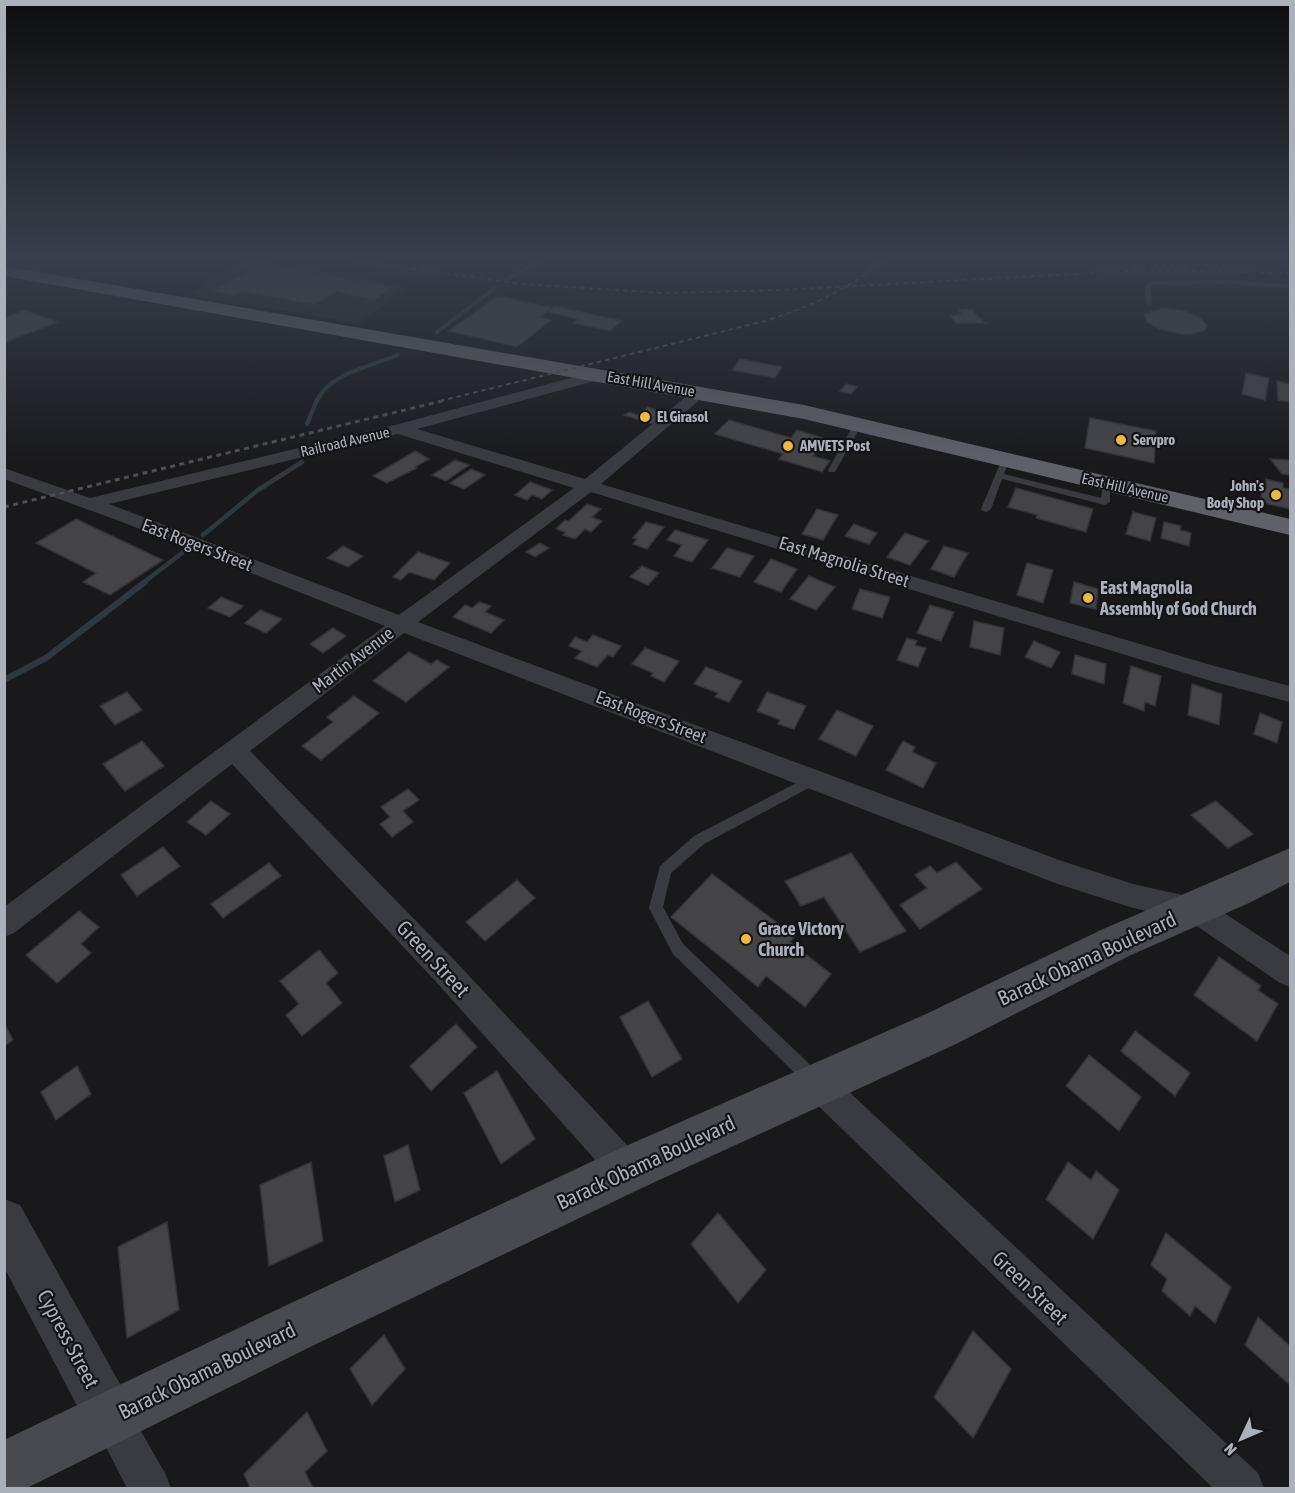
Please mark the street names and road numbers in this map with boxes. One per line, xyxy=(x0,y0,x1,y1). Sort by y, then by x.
street label: East Hill Avenue xyxy=(606,367,696,400)
street label: Railroad Avenue xyxy=(299,423,391,460)
street label: East Hill Avenue xyxy=(1080,469,1170,506)
street label: East Rogers Street xyxy=(139,514,255,575)
street label: East Magnolia Street xyxy=(777,532,912,591)
street label: Martin Avenue xyxy=(308,622,397,697)
street label: East Rogers Street xyxy=(593,686,709,747)
street label: Barack Obama Boulevard xyxy=(994,906,1180,1010)
street label: Green Street xyxy=(392,915,475,1001)
street label: Barack Obama Boulevard xyxy=(553,1110,739,1214)
street label: Green Street xyxy=(988,1246,1073,1329)
street label: Cypress Street xyxy=(33,1285,105,1392)
street label: Barack Obama Boulevard xyxy=(114,1317,299,1423)

